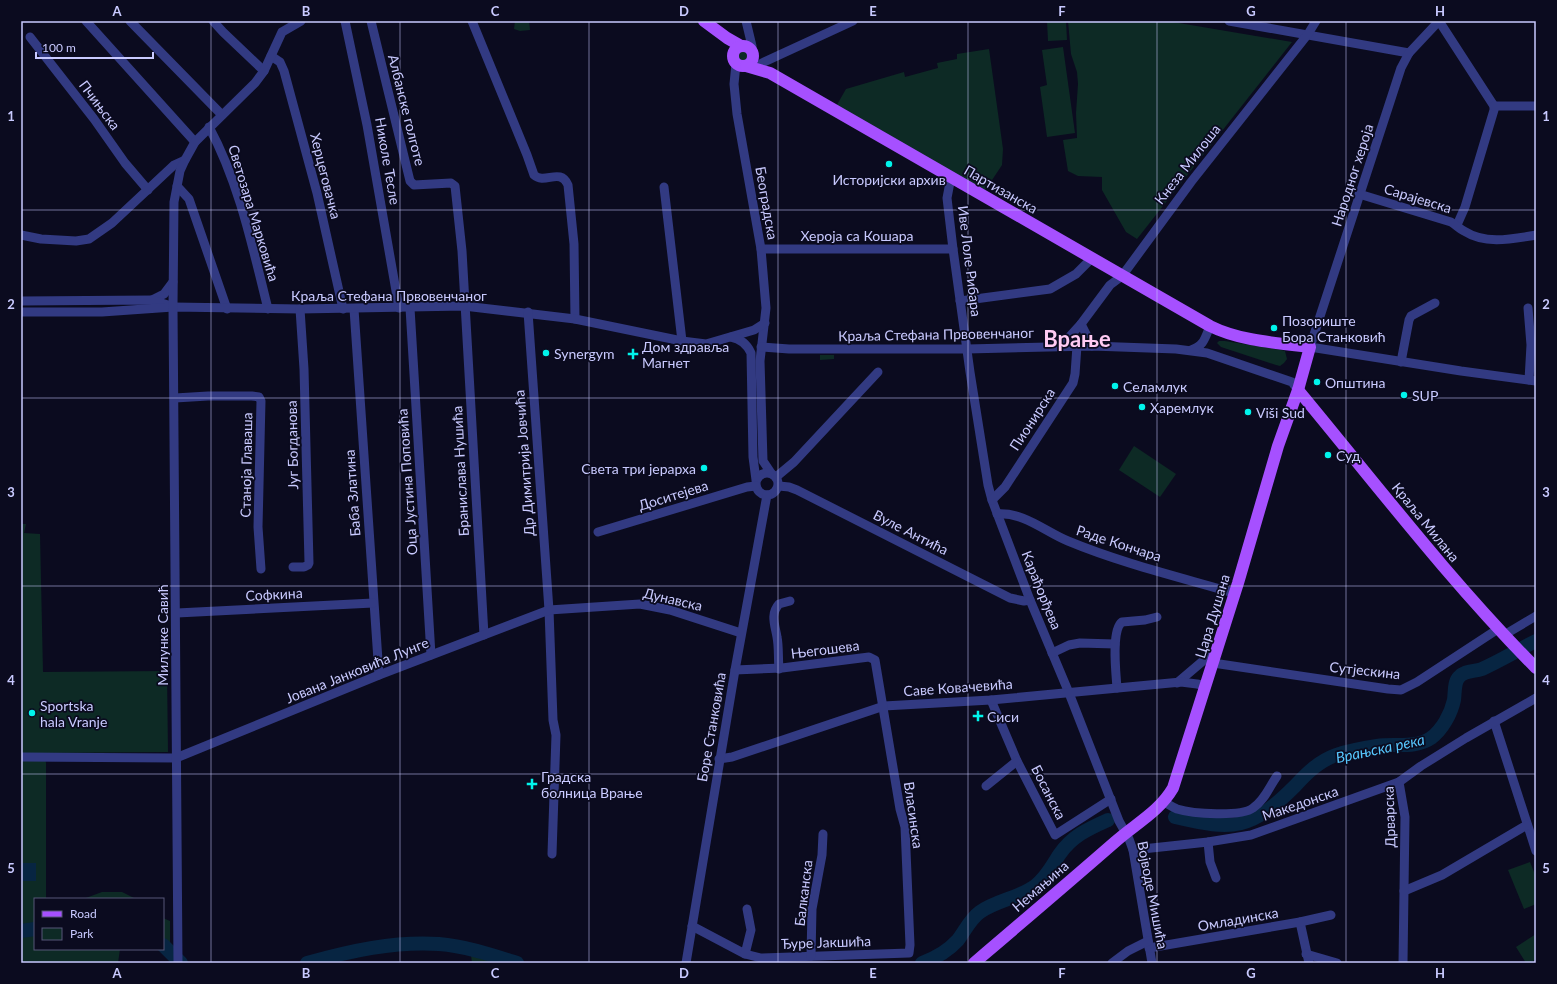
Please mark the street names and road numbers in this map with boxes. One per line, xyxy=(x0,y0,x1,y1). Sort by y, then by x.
street label: Албанске голготе xyxy=(385,53,429,167)
street label: Пчињска xyxy=(76,77,124,133)
street label: Николе Тесле xyxy=(372,116,404,206)
street label: Кнеза Милоша xyxy=(1150,121,1224,207)
street label: Народног хероја xyxy=(1327,121,1377,228)
street label: Херцеговачка xyxy=(307,131,345,221)
street label: Светозара Марковића xyxy=(225,143,283,283)
street label: Партизанска xyxy=(961,161,1041,217)
street label: Београдска xyxy=(752,165,782,241)
street label: Сарајевска xyxy=(1382,180,1454,216)
street label: Иве Лоле Рибара xyxy=(955,205,985,317)
street label: Хероја са Кошара xyxy=(801,227,913,244)
street label: Краља Стефана Првовенчаног xyxy=(291,287,487,304)
street label: Краља Стефана Првовенчаног xyxy=(838,324,1034,344)
street label: Пионирска xyxy=(1006,385,1058,453)
street label: Др Димитрија Јовчића xyxy=(510,389,538,537)
street label: Југ Богданова xyxy=(283,400,301,490)
street label: Бранислава Нушића xyxy=(448,405,472,537)
street label: Оца Јустина Поповића xyxy=(393,408,421,556)
street label: Станоја Главаша xyxy=(237,412,255,518)
street label: Баба Златина xyxy=(340,449,364,537)
street label: Доситејева xyxy=(636,476,710,514)
street label: Краља Милана xyxy=(1389,479,1463,565)
street label: Вуле Антића xyxy=(871,506,951,558)
street label: Раде Кончара xyxy=(1074,521,1164,565)
street label: Карађорђева xyxy=(1018,548,1066,632)
street label: Цара Душана xyxy=(1191,572,1233,660)
street label: Милунке Савић xyxy=(154,584,171,686)
street label: Софкина xyxy=(245,584,303,604)
street label: Дунавска xyxy=(642,584,704,614)
street label: Јована Јанковића Лунге xyxy=(283,634,431,706)
street label: Његошева xyxy=(790,636,860,662)
street label: Сутјескина xyxy=(1329,658,1401,682)
street label: Боре Станковића xyxy=(693,671,729,783)
street label: Саве Ковачевића xyxy=(903,675,1013,699)
street label: Босанска xyxy=(1028,762,1070,822)
street label: Власинска xyxy=(901,780,927,850)
street label: Македонска xyxy=(1260,782,1340,824)
street label: Дрварска xyxy=(1379,786,1399,848)
street label: Војводе Мишића xyxy=(1134,840,1172,950)
street label: Немањина xyxy=(1008,857,1072,915)
street label: Балканска xyxy=(790,859,816,927)
street label: Омладинска xyxy=(1196,904,1280,934)
street label: Ђуре Јакшића xyxy=(781,932,871,952)

